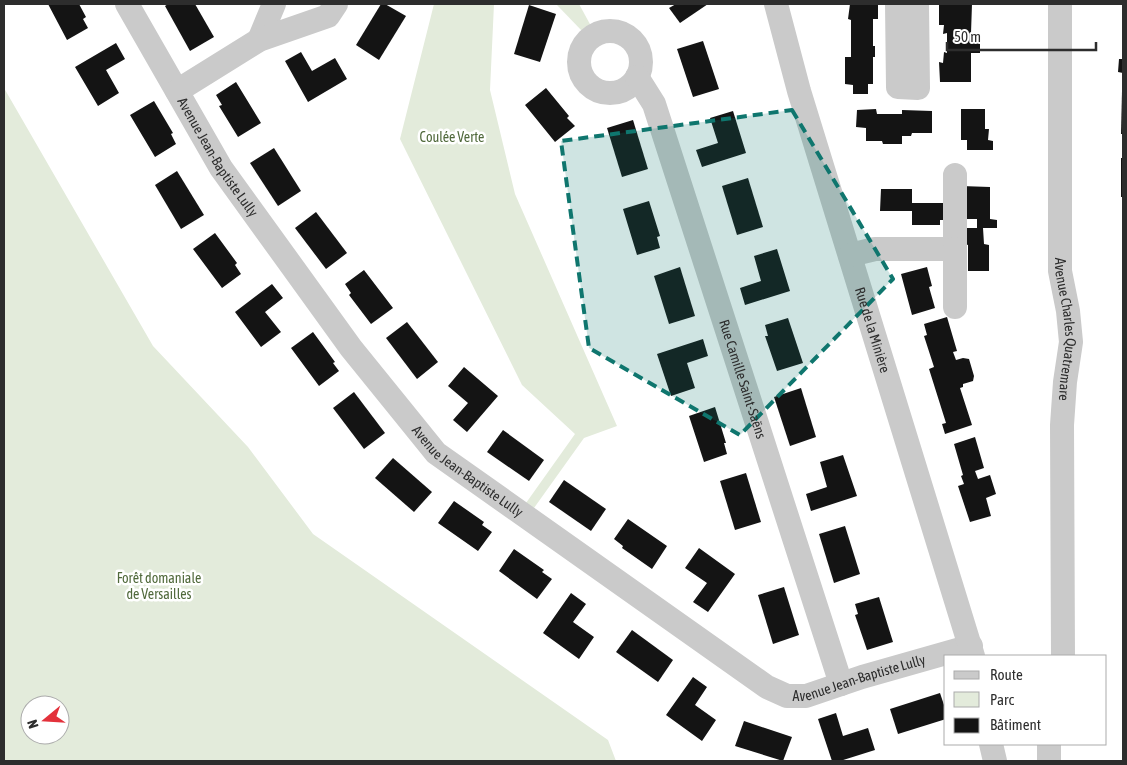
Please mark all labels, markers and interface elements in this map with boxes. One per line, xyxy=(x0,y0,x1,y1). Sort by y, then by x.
scale bar xyxy=(947,20,1096,52)
text: 50 m xyxy=(954,28,981,45)
street label: Avenue Jean-Baptiste Lully xyxy=(174,95,262,220)
park label: Coulée Verte xyxy=(420,129,484,145)
street label: Avenue Charles Quatremare xyxy=(1052,258,1079,401)
street label: Rue de la Minière xyxy=(852,285,893,375)
street label: Rue Camille Saint-Saëns xyxy=(716,318,769,441)
street label: Avenue Jean-Baptiste Lully xyxy=(409,422,526,520)
park label: Forêt domaniale de Versailles xyxy=(117,570,201,602)
street label: Avenue Jean-Baptiste Lully xyxy=(793,651,927,704)
legend xyxy=(944,655,1107,745)
text: Route xyxy=(990,666,1023,683)
text: Parc xyxy=(990,691,1014,708)
north arrow xyxy=(20,695,70,745)
text: Bâtiment xyxy=(990,716,1041,733)
text: N xyxy=(24,718,42,730)

